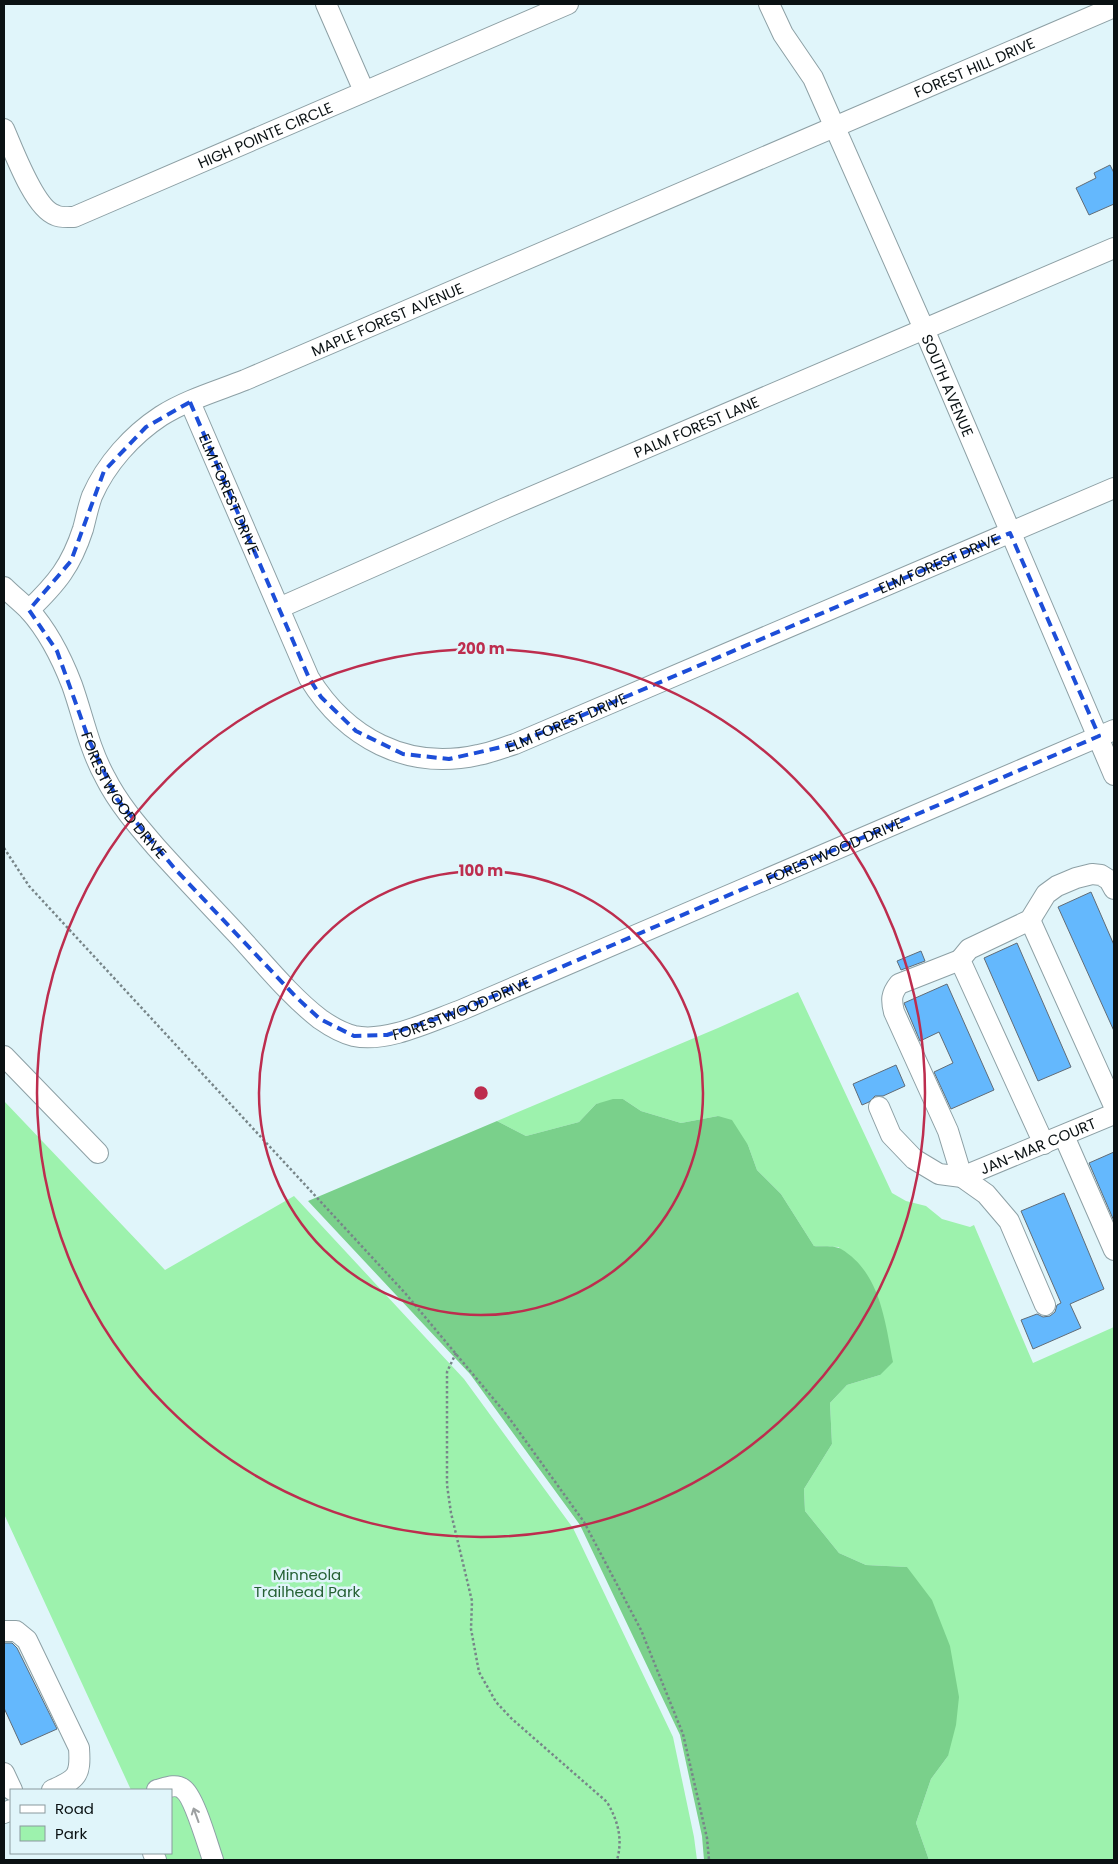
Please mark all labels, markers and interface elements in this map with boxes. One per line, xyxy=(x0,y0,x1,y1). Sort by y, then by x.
street label: FOREST HILL DRIVE xyxy=(911,32,1038,102)
street label: HIGH POINTE CIRCLE xyxy=(194,96,336,173)
street label: MAPLE FOREST AVENUE xyxy=(308,277,466,361)
street label: SOUTH AVENUE xyxy=(917,331,979,440)
street label: PALM FOREST LANE xyxy=(630,390,762,462)
street label: ELM FOREST DRIVE xyxy=(194,430,265,557)
street label: ELM FOREST DRIVE xyxy=(875,528,1002,598)
text: 200 m xyxy=(457,638,505,659)
street label: ELM FOREST DRIVE xyxy=(503,687,630,757)
street label: FORESTWOOD DRIVE xyxy=(77,729,172,863)
street label: FORESTWOOD DRIVE xyxy=(762,811,906,889)
text: 100 m xyxy=(459,860,503,881)
street label: FORESTWOOD DRIVE xyxy=(390,971,534,1045)
centre of rings xyxy=(472,1084,490,1102)
street label: JAN-MAR COURT xyxy=(977,1112,1099,1179)
park label: Minneola Trailhead Park xyxy=(254,1564,361,1602)
legend xyxy=(10,1789,172,1854)
text: Road xyxy=(55,1798,94,1819)
one-way arrow xyxy=(191,1807,200,1823)
text: Park xyxy=(55,1823,87,1844)

